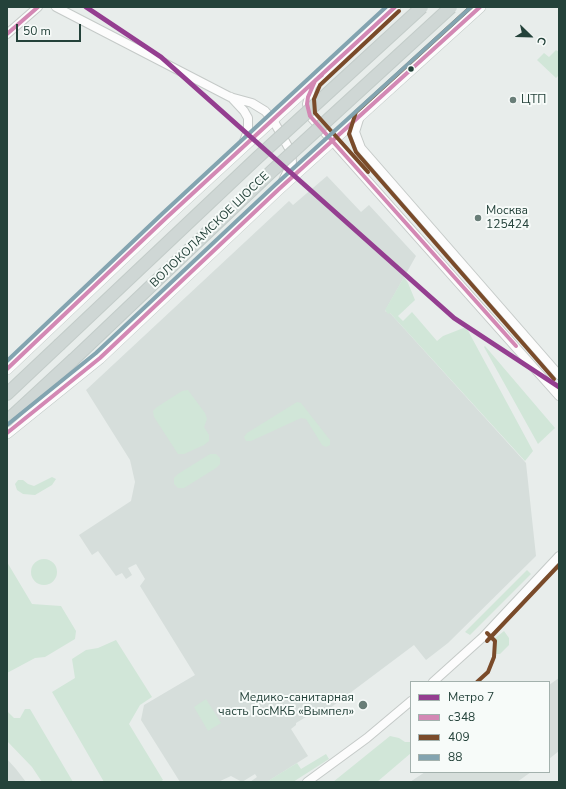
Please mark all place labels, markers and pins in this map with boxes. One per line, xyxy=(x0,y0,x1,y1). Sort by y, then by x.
unlabelled marker xyxy=(406,64,416,74)
place label: ЦТП xyxy=(521,93,546,107)
marker: ЦТП xyxy=(508,95,518,105)
place label: Москва 125424 xyxy=(486,204,529,232)
marker: Москва 125424 xyxy=(473,213,483,223)
place label: Медико-санитарная часть ГосМКБ «Вымпел» xyxy=(218,691,354,719)
marker: Медико-санитарная часть ГосМКБ «Вымпел» xyxy=(357,699,369,711)

